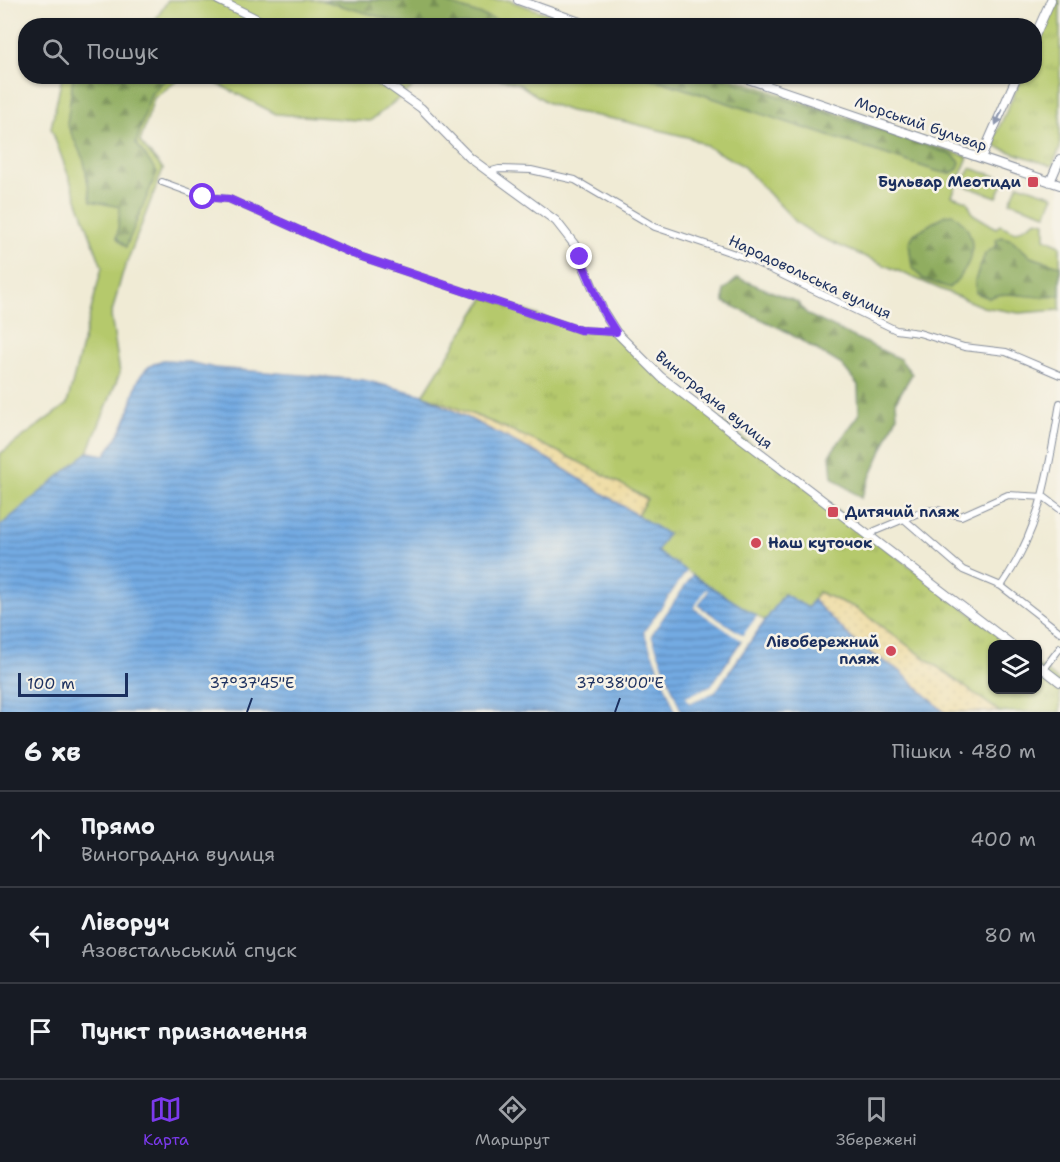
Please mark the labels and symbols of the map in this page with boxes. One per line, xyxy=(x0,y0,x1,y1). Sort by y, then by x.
street label: Морський бульвар xyxy=(852,92,990,156)
one-way arrow xyxy=(994,109,1004,127)
place label: Бульвар Меотиди xyxy=(878,172,1022,192)
marker: Бульвар Меотиди xyxy=(1026,175,1040,189)
route start xyxy=(189,183,215,209)
street label: Народовольська вулиця xyxy=(725,230,895,324)
route end xyxy=(566,243,592,269)
street label: Виноградна вулиця xyxy=(651,346,777,454)
place label: Дитячий пляж xyxy=(845,502,959,522)
marker: Дитячий пляж xyxy=(826,505,840,519)
place label: Наш куточок xyxy=(768,533,873,553)
marker: Наш куточок xyxy=(749,536,763,550)
place label: Лівобережний пляж xyxy=(766,632,880,669)
marker: Лівобережний пляж xyxy=(884,644,898,658)
scale bar xyxy=(18,670,128,698)
text: 37°37'45"E xyxy=(210,673,294,693)
text: 37°38'00"E xyxy=(576,673,664,693)

